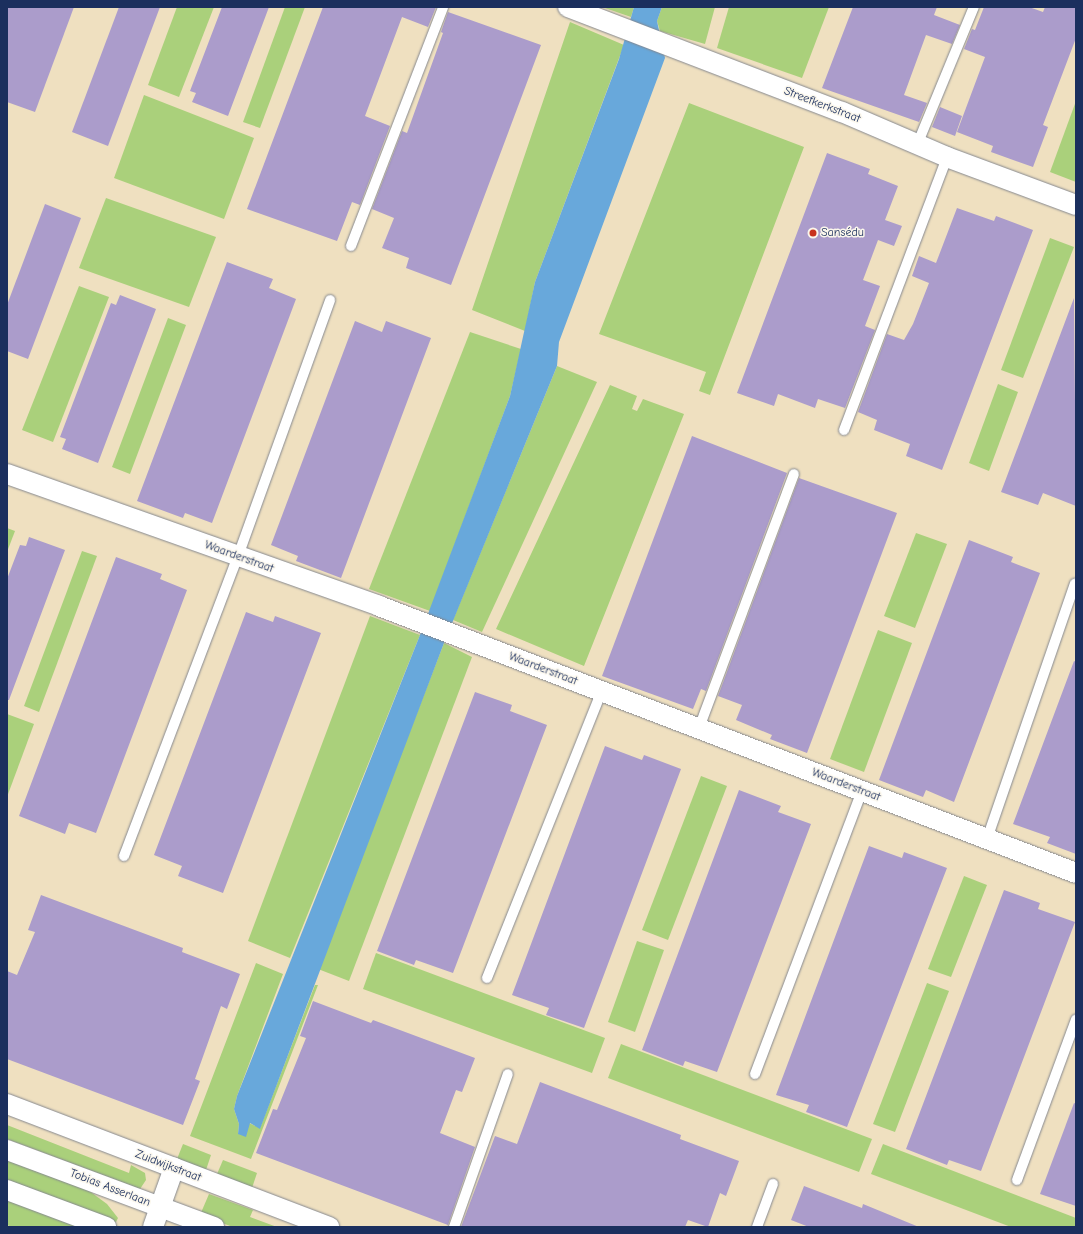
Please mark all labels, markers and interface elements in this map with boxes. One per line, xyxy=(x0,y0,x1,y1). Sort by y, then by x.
street label: Streefkerkstraat xyxy=(782,84,862,126)
place label: Sansédu xyxy=(821,226,864,240)
marker: Sansédu xyxy=(808,228,818,238)
street label: Waarderstraat xyxy=(203,538,275,576)
street label: Waarderstraat xyxy=(507,649,579,689)
street label: Waarderstraat xyxy=(810,765,882,805)
street label: Zuidwijkstraat xyxy=(133,1147,203,1185)
street label: Tobias Asserlaan xyxy=(68,1166,152,1210)

